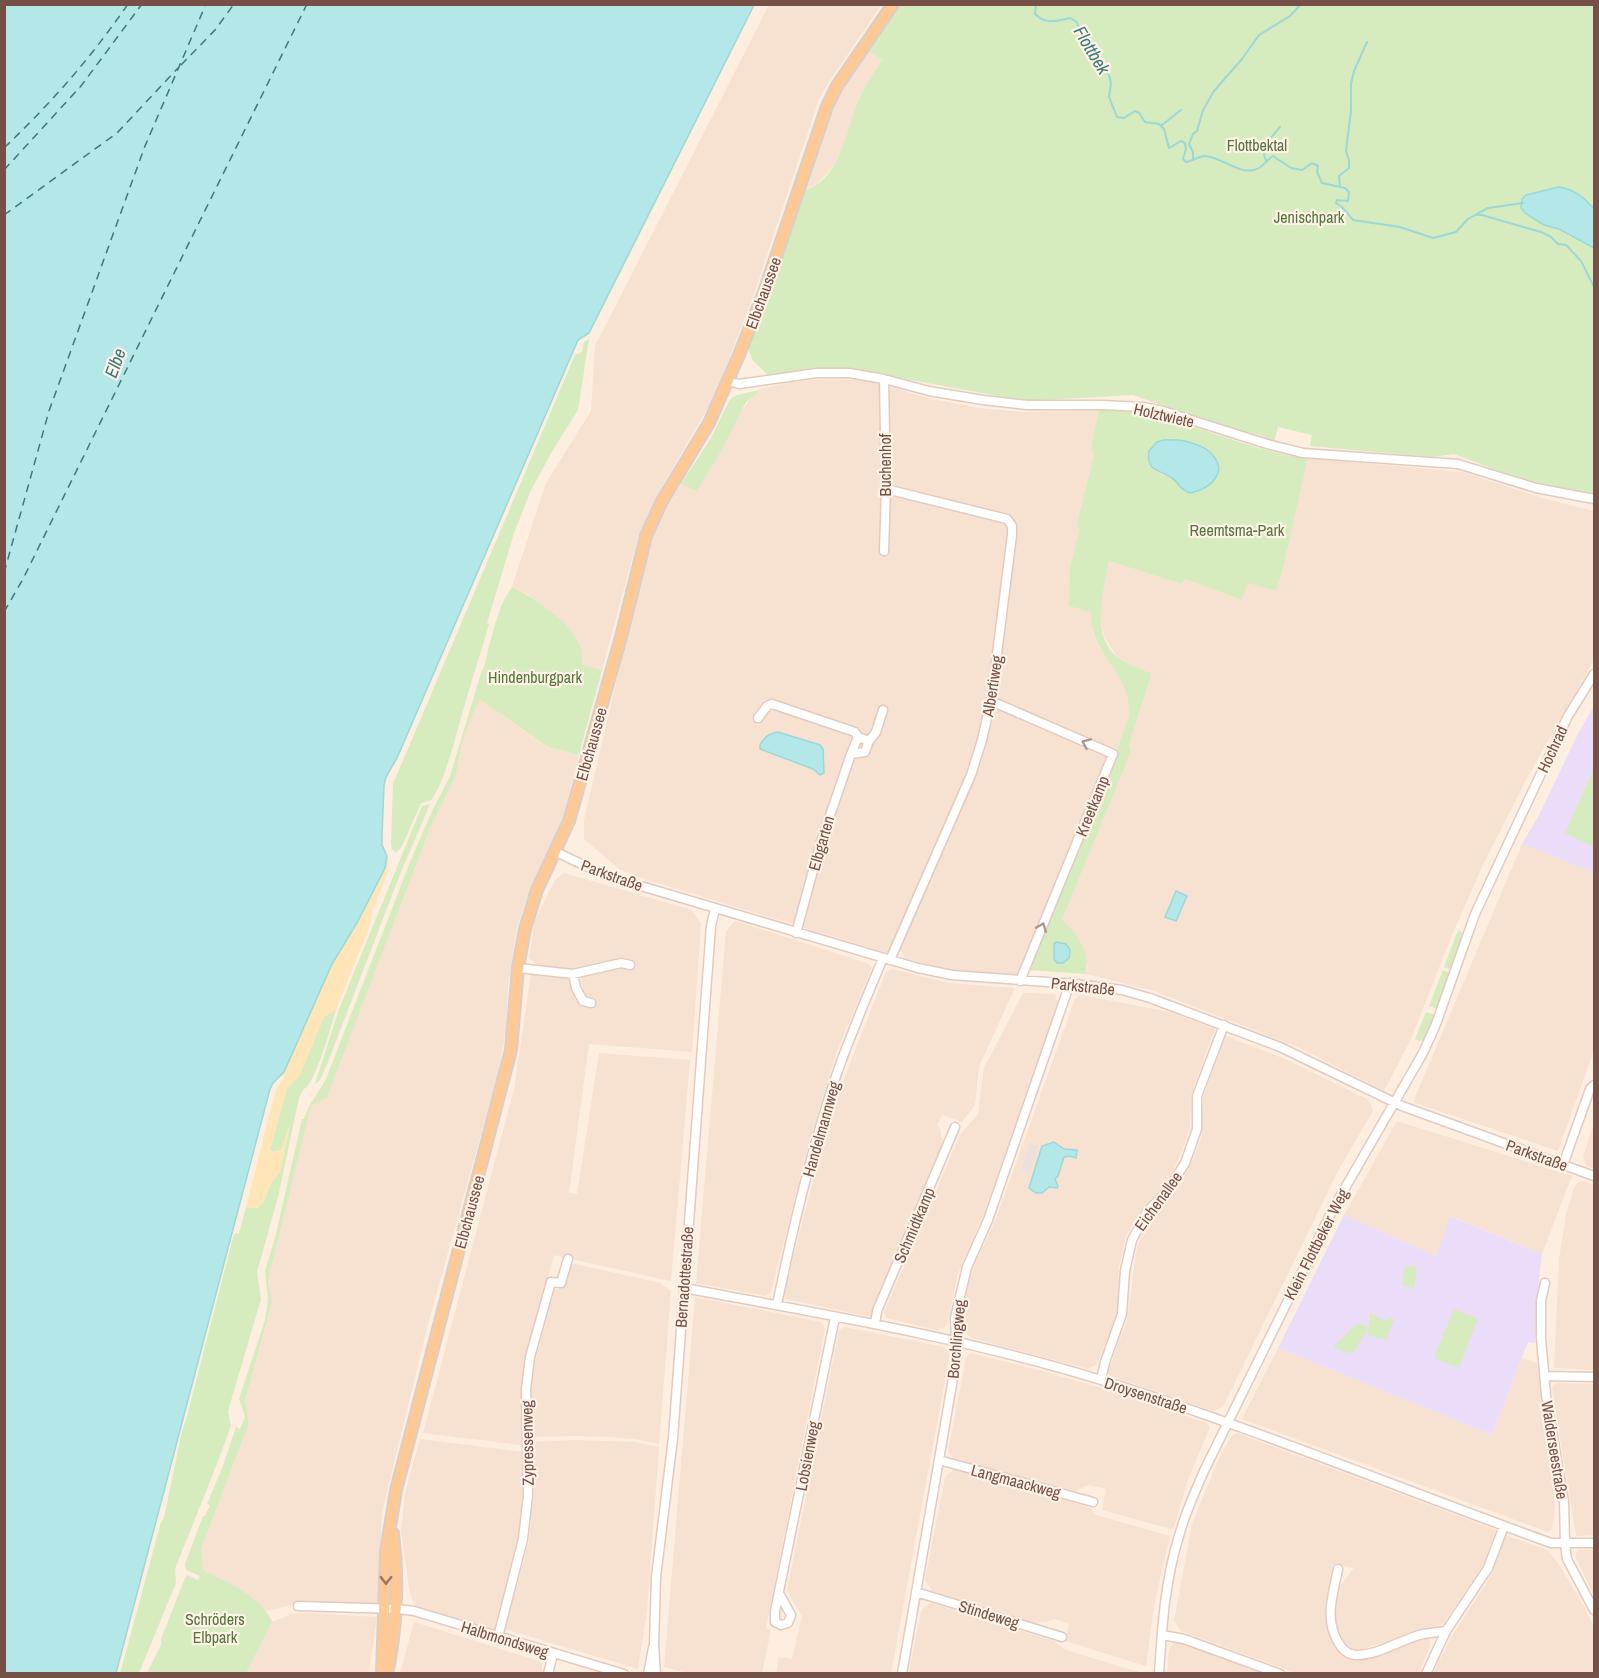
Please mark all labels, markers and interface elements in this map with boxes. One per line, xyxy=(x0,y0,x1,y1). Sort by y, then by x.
water label: Flottbek xyxy=(1068,21,1117,79)
park label: Flottbektal xyxy=(1227,134,1287,156)
park label: Jenischpark xyxy=(1274,206,1345,228)
street label: Elbchaussee xyxy=(740,254,786,332)
water label: Elbe xyxy=(98,345,132,381)
street label: Holztwiete xyxy=(1132,397,1196,433)
street label: Buchenhof xyxy=(874,433,896,496)
park label: Reemtsma-Park xyxy=(1190,519,1285,541)
street label: Albertiweg xyxy=(976,653,1008,719)
park label: Hindenburgpark xyxy=(488,666,582,688)
street label: Elbchaussee xyxy=(570,705,612,783)
street label: Hochrad xyxy=(1532,722,1572,776)
one-way arrow xyxy=(1082,738,1093,750)
street label: Kreetkamp xyxy=(1070,772,1114,840)
street label: Elbgarten xyxy=(803,813,839,873)
street label: Parkstraße xyxy=(578,854,646,896)
one-way arrow xyxy=(1035,922,1047,933)
street label: Parkstraße xyxy=(1050,972,1116,1000)
street label: Handelmannweg xyxy=(797,1078,845,1179)
street label: Parkstraße xyxy=(1503,1134,1571,1176)
street label: Eichenallee xyxy=(1129,1167,1187,1235)
street label: Elbchaussee xyxy=(449,1173,489,1251)
street label: Schmidtkamp xyxy=(888,1184,940,1266)
street label: Klein Flottbeker Weg xyxy=(1278,1184,1354,1303)
street label: Bernadottestraße xyxy=(669,1226,699,1328)
street label: Borchlingweg xyxy=(942,1298,970,1380)
street label: Droysenstraße xyxy=(1102,1371,1190,1419)
street label: Zypressenweg xyxy=(515,1399,539,1486)
street label: Walderseestraße xyxy=(1536,1399,1574,1501)
street label: Lobsienweg xyxy=(789,1418,825,1493)
street label: Langmaackweg xyxy=(969,1458,1064,1504)
one-way arrow xyxy=(379,1576,392,1585)
street label: Stindeweg xyxy=(956,1594,1023,1634)
park label: Schröders Elbpark xyxy=(185,1608,245,1648)
street label: Halbmondsweg xyxy=(459,1615,552,1663)

